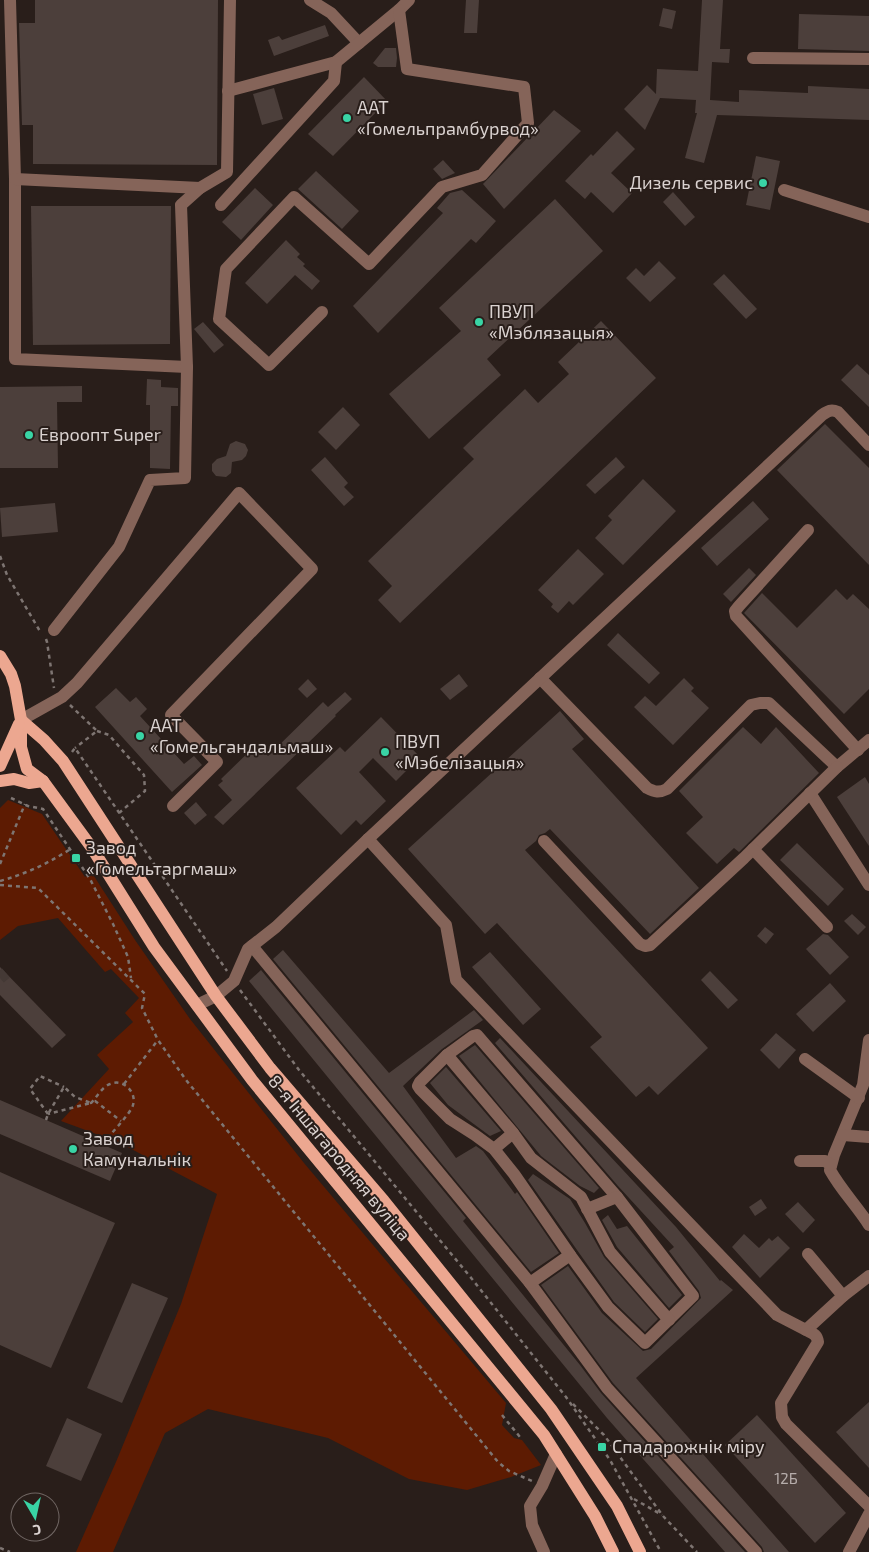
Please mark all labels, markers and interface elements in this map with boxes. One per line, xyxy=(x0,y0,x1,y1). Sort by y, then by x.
place label: ААТ «Гомельпрамбурвод» xyxy=(357,96,539,139)
marker: ААТ «Гомельпрамбурвод» xyxy=(341,112,353,124)
place label: Дизель сервис xyxy=(630,171,753,193)
marker: Дизель сервис xyxy=(757,177,769,189)
place label: ПВУП «Мэблязацыя» xyxy=(489,300,614,343)
marker: ПВУП «Мэблязацыя» xyxy=(473,316,485,328)
place label: Евроопт Super xyxy=(39,423,161,445)
marker: Евроопт Super xyxy=(23,429,35,441)
place label: ААТ «Гомельгандальмаш» xyxy=(150,714,333,757)
marker: ААТ «Гомельгандальмаш» xyxy=(134,730,146,742)
place label: ПВУП «Мэбелізацыя» xyxy=(395,730,524,773)
marker: ПВУП «Мэбелізацыя» xyxy=(379,746,391,758)
place label: Завод «Гомельтаргмаш» xyxy=(86,836,237,879)
marker: Завод «Гомельтаргмаш» xyxy=(70,852,82,864)
street label: 8-я Іншагародняя вуліца xyxy=(264,1070,416,1245)
place label: Завод Камунальнік xyxy=(83,1127,192,1170)
marker: Завод Камунальнік xyxy=(67,1143,79,1155)
place label: Спадарожнік міру xyxy=(612,1435,765,1457)
marker: Спадарожнік міру xyxy=(596,1441,608,1453)
house number: 12Б xyxy=(774,1469,798,1487)
north arrow xyxy=(10,1492,60,1542)
text: С xyxy=(32,1521,43,1539)

